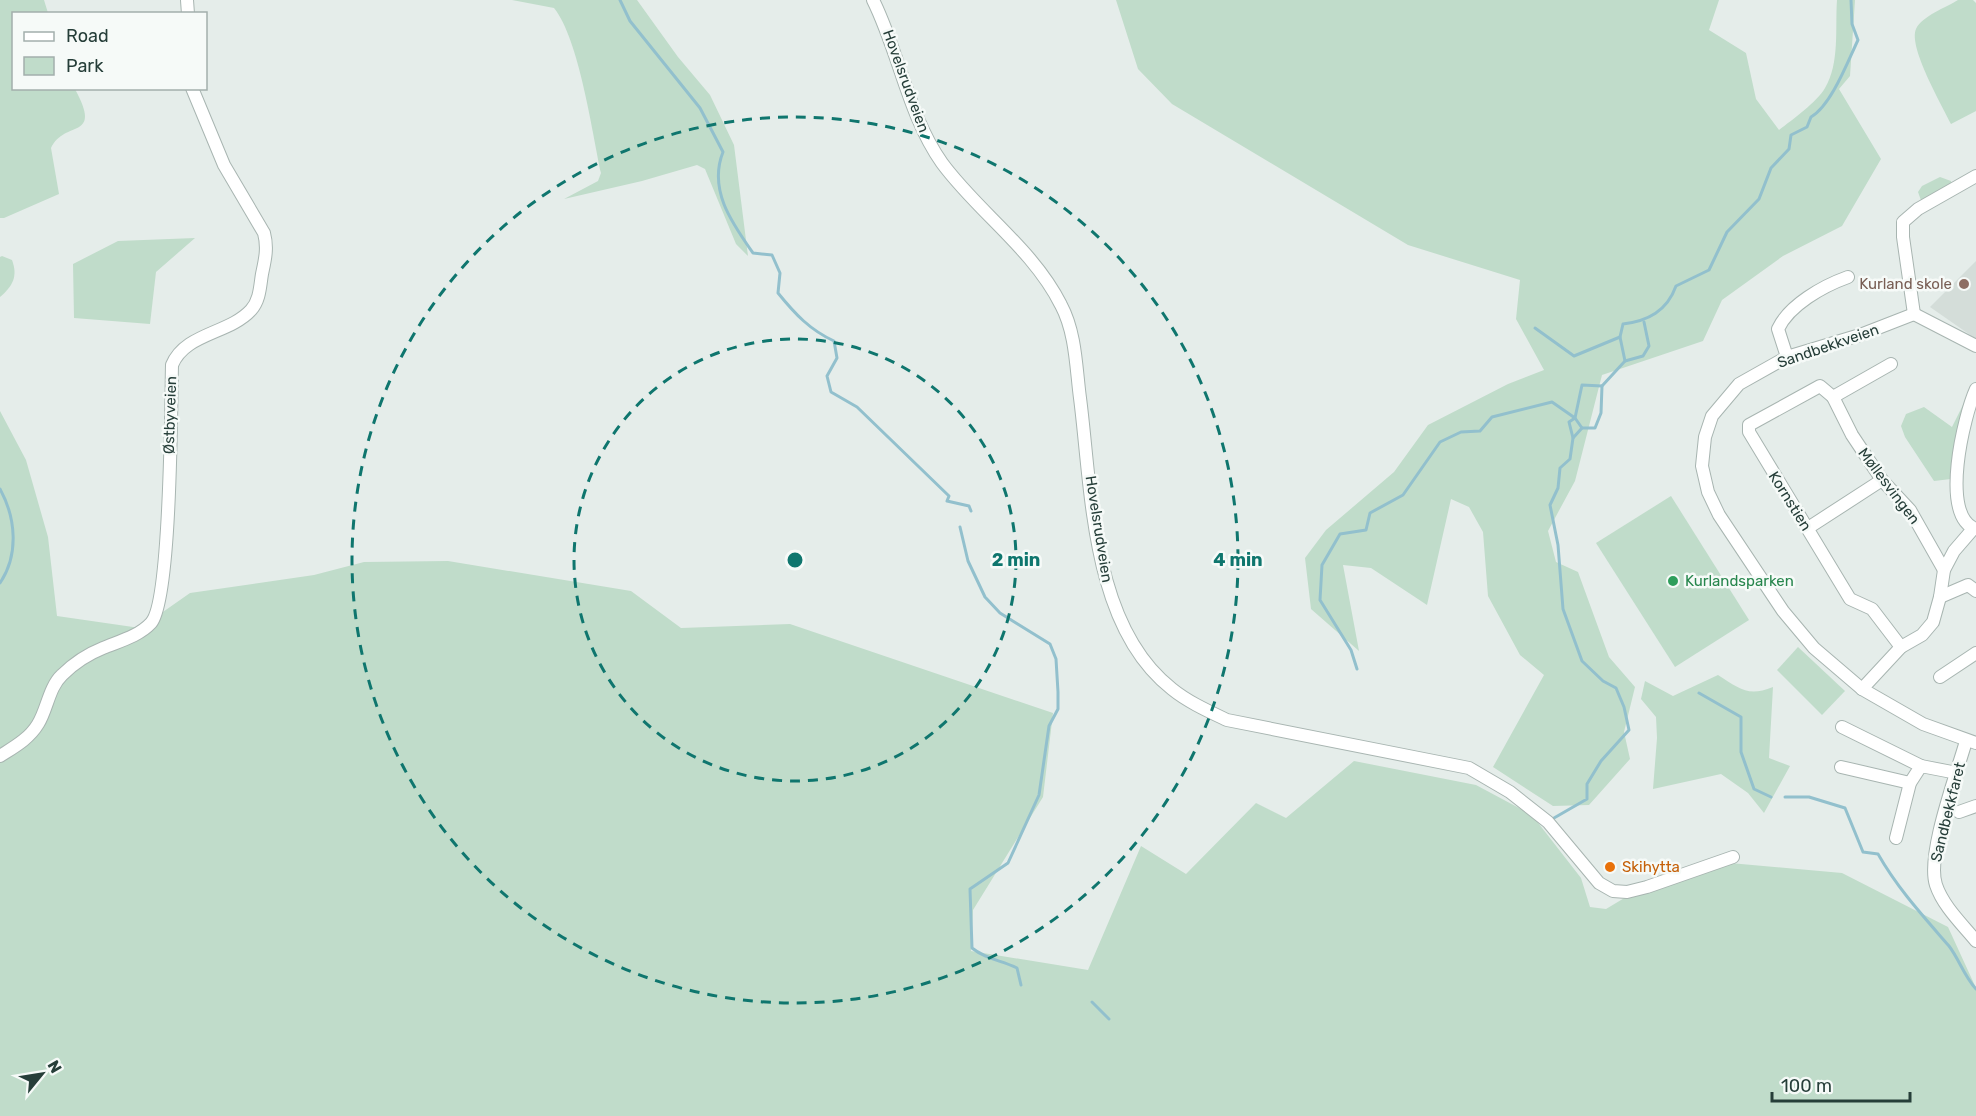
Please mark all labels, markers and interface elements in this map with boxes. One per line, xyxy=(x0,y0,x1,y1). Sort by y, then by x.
legend xyxy=(12,12,207,90)
text: Road xyxy=(66,25,109,47)
street label: Hovelsrudveien xyxy=(879,27,933,135)
text: Park xyxy=(66,55,104,77)
place label: Kurland skole xyxy=(1859,275,1952,293)
marker: Kurland skole xyxy=(1957,277,1971,291)
street label: Sandbekkveien xyxy=(1775,320,1881,372)
street label: Østbyveien xyxy=(160,376,180,454)
street label: Møllesvingen xyxy=(1854,444,1924,528)
street label: Kornstien xyxy=(1765,468,1815,534)
street label: Hovelsrudveien xyxy=(1082,474,1116,584)
text: 2 min xyxy=(992,549,1040,571)
text: 4 min xyxy=(1213,549,1263,571)
centre of rings xyxy=(785,550,805,570)
place label: Kurlandsparken xyxy=(1685,572,1794,590)
marker: Kurlandsparken xyxy=(1666,574,1680,588)
street label: Sandbekkfaret xyxy=(1927,760,1969,864)
place label: Skihytta xyxy=(1622,858,1680,876)
marker: Skihytta xyxy=(1603,860,1617,874)
north arrow xyxy=(12,1044,72,1104)
text: N xyxy=(43,1057,66,1076)
scale bar xyxy=(1772,1065,1910,1103)
text: 100 m xyxy=(1781,1075,1832,1097)

